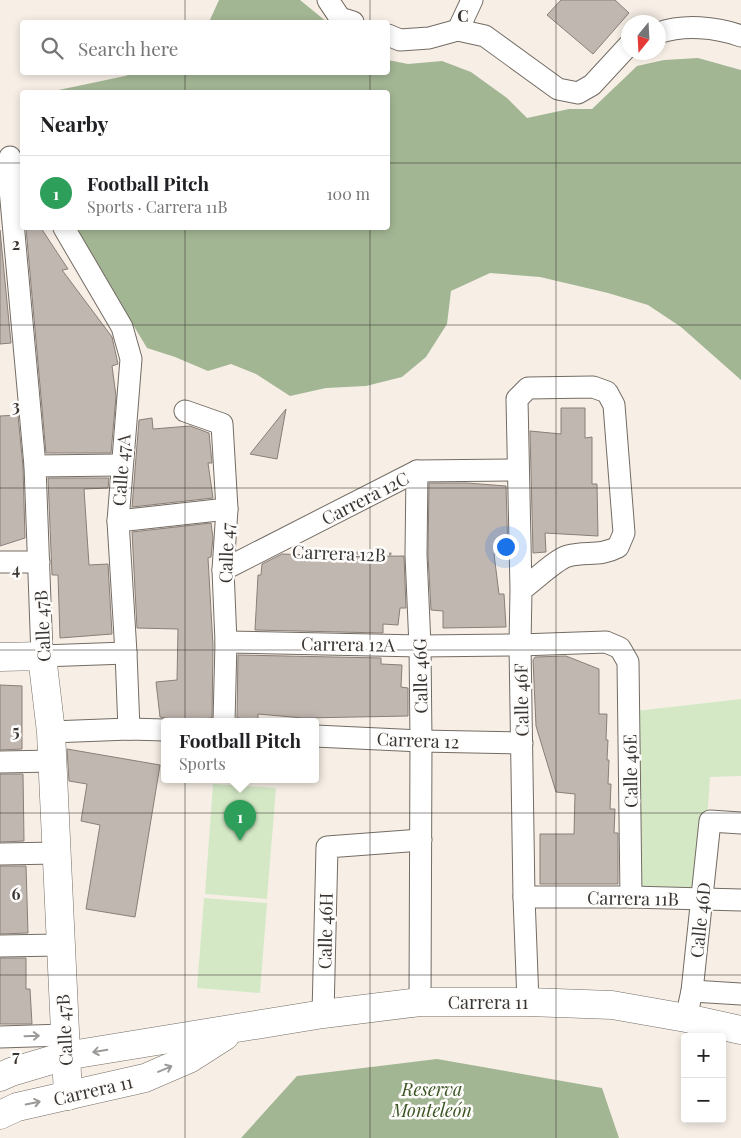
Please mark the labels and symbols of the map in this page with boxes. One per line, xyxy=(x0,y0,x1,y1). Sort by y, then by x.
text: C xyxy=(457,5,469,26)
north arrow xyxy=(621,15,666,60)
text: 2 xyxy=(12,233,20,254)
text: 3 xyxy=(12,395,20,416)
street label: Calle 47A xyxy=(107,433,136,507)
street label: Carrera 12C xyxy=(317,466,413,530)
street label: Calle 47 xyxy=(213,522,239,584)
your location xyxy=(493,534,519,560)
street label: Carrera 12B xyxy=(292,539,386,567)
text: 4 xyxy=(12,558,20,579)
street label: Calle 47B xyxy=(28,589,56,663)
street label: Carrera 12A xyxy=(301,631,396,657)
street label: Calle 46G xyxy=(407,638,433,714)
street label: Calle 46F xyxy=(508,663,534,737)
text: 5 xyxy=(12,720,20,741)
street label: Carrera 12 xyxy=(376,727,460,753)
street label: Calle 46E xyxy=(617,734,643,808)
pin: 1 xyxy=(224,800,256,841)
street label: Calle 46D xyxy=(684,881,716,959)
text: 6 xyxy=(12,883,21,904)
street label: Carrera 11B xyxy=(587,885,679,911)
street label: Calle 46H xyxy=(312,893,338,969)
street label: Carrera 11 xyxy=(448,990,529,1014)
street label: Calle 47B xyxy=(50,993,78,1067)
one-way arrow xyxy=(24,1032,40,1041)
text: 7 xyxy=(12,1045,20,1066)
one-way arrow xyxy=(93,1046,109,1056)
one-way arrow xyxy=(157,1064,172,1074)
street label: Carrera 11 xyxy=(51,1069,135,1111)
park label: Reserva Monteleón xyxy=(391,1077,472,1122)
one-way arrow xyxy=(25,1098,41,1108)

